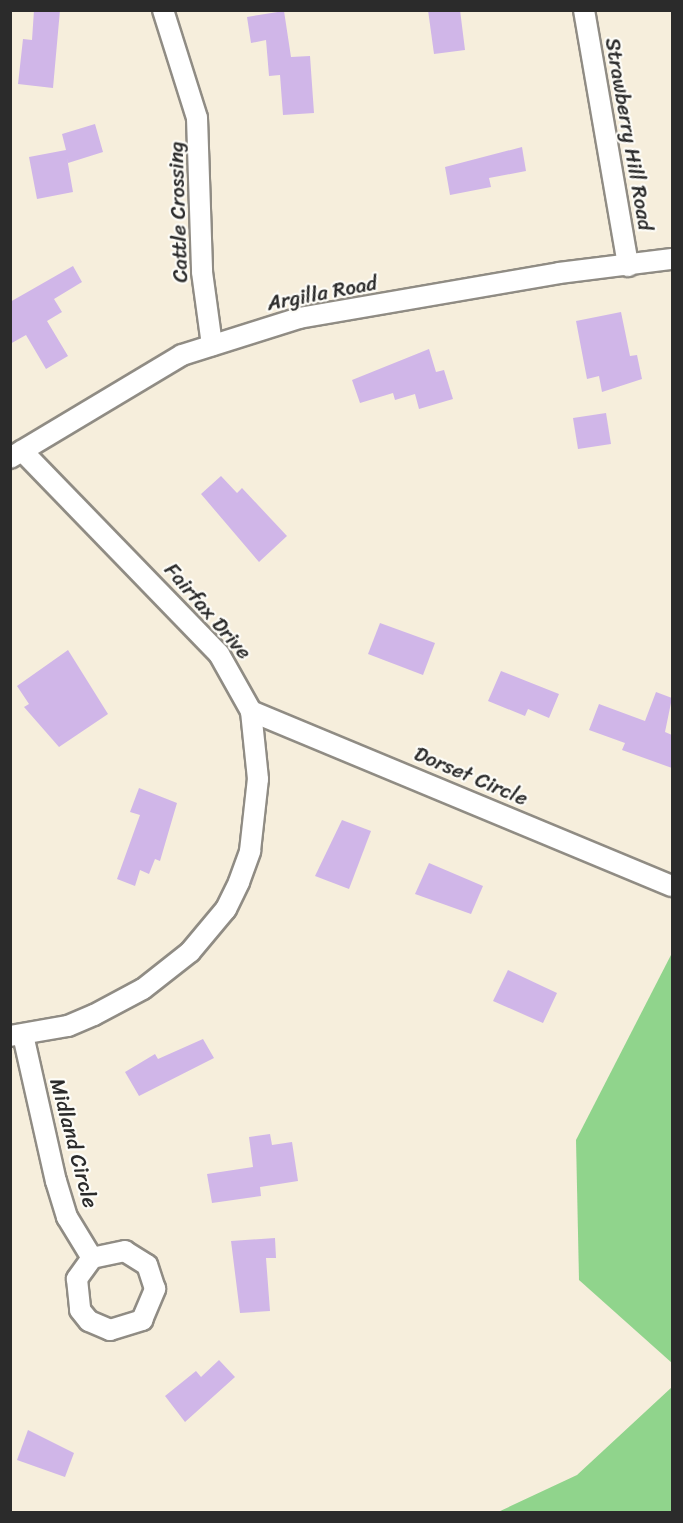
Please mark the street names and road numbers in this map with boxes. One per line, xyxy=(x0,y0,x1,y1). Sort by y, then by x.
street label: Strawberry Hill Road xyxy=(600,36,658,232)
street label: Cattle Crossing xyxy=(163,141,193,283)
street label: Argilla Road xyxy=(265,270,379,316)
street label: Fairfax Drive xyxy=(159,558,257,664)
street label: Dorset Circle xyxy=(410,741,532,811)
street label: Midland Circle xyxy=(45,1075,103,1211)

